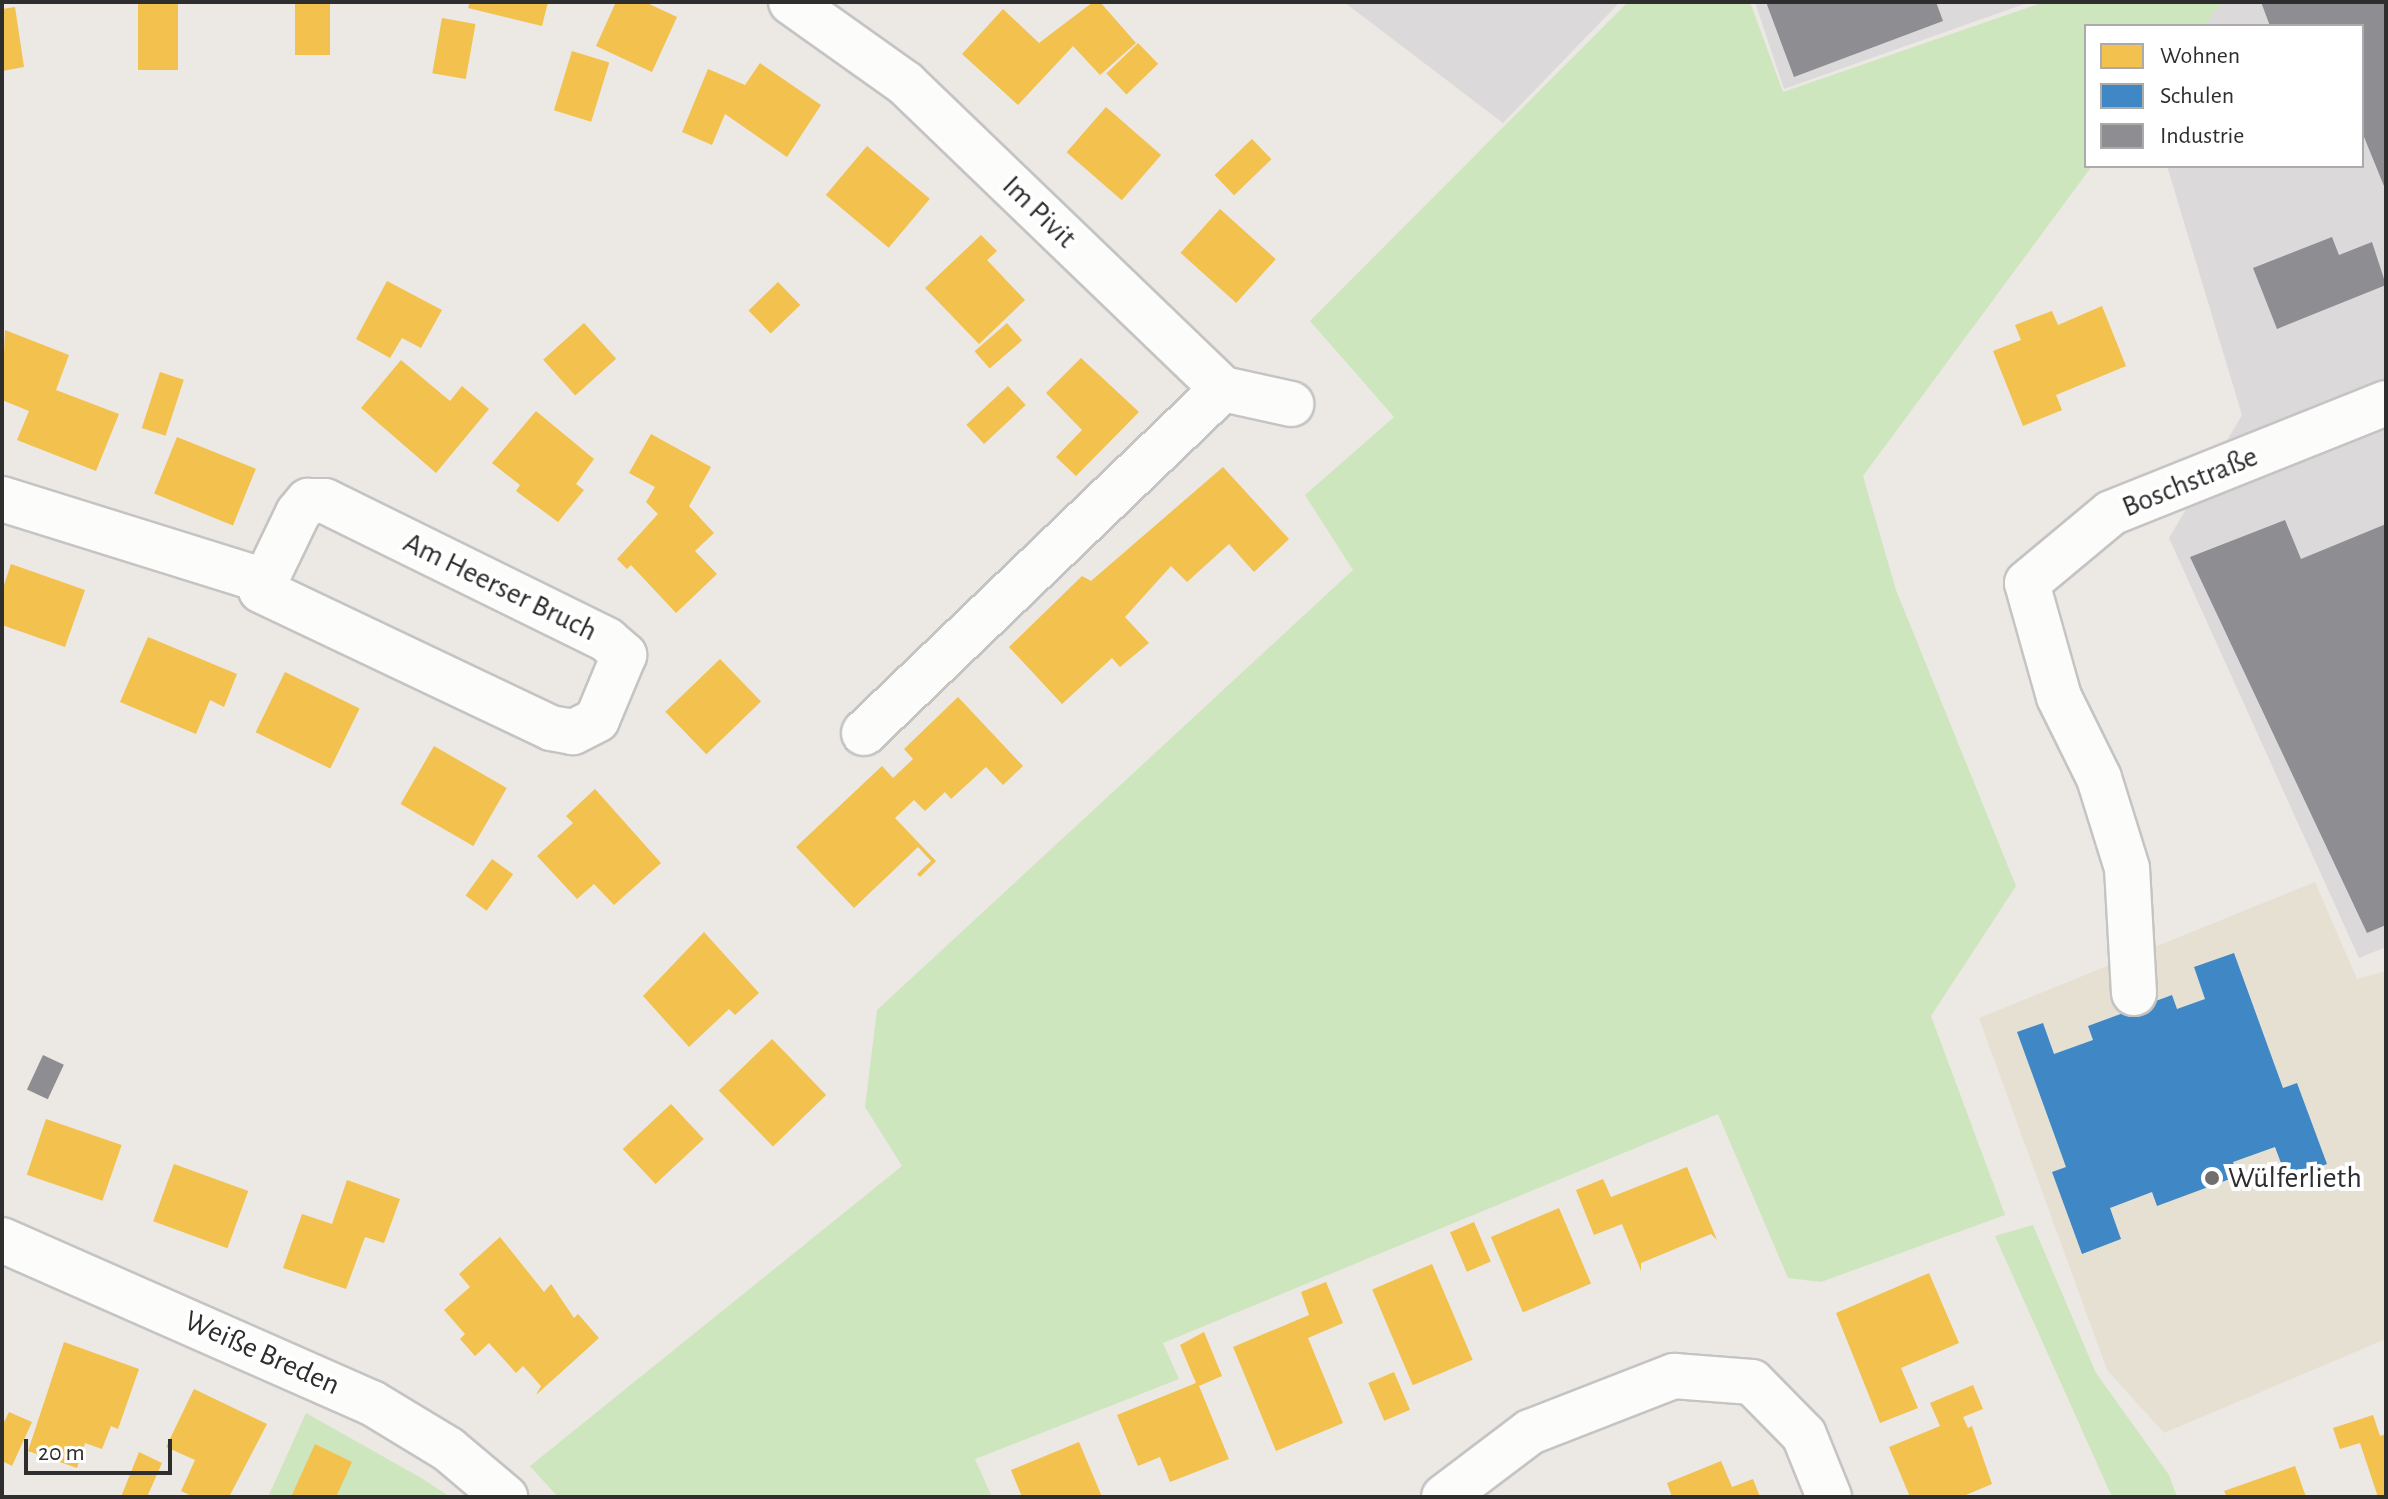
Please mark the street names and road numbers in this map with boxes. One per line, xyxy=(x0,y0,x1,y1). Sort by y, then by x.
street label: Im Pivit xyxy=(994,168,1084,256)
street label: Boschstraße xyxy=(2117,438,2263,526)
street label: Am Heerser Bruch xyxy=(397,525,603,649)
street label: Weiße Breden xyxy=(179,1303,345,1403)

